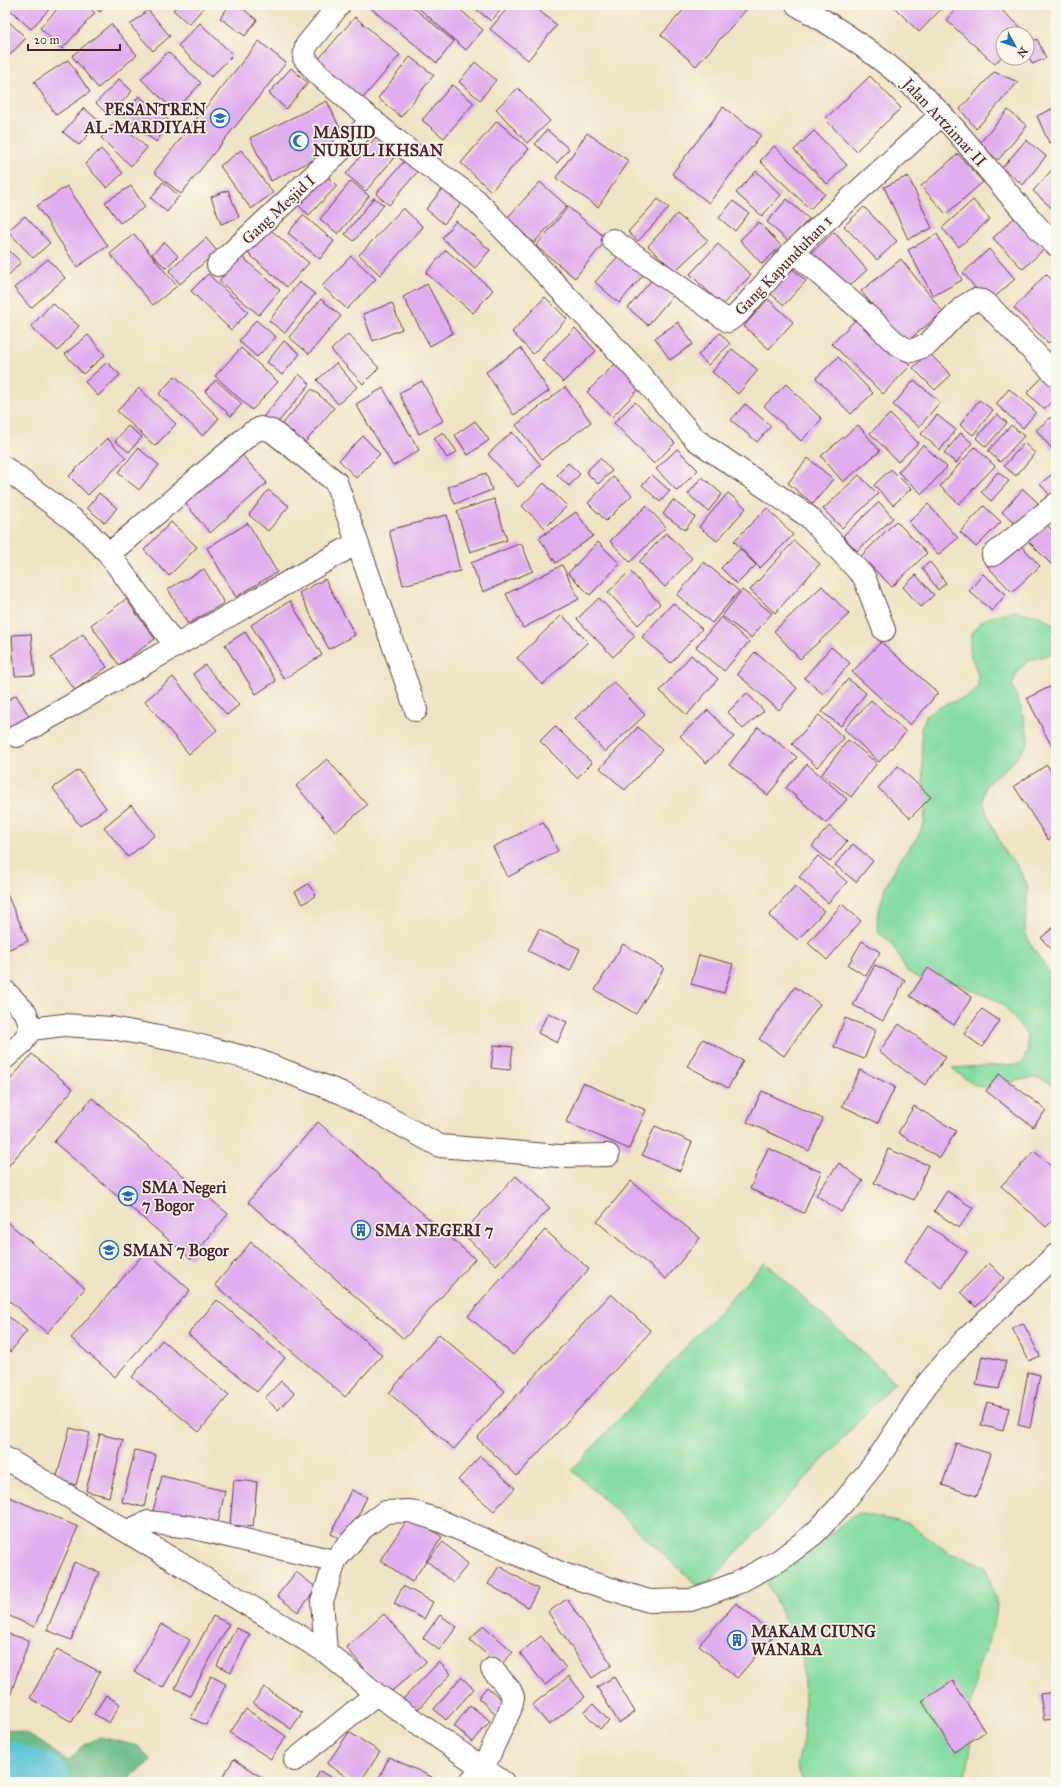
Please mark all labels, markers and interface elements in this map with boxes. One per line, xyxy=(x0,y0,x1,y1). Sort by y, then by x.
scale bar xyxy=(28,26,120,52)
north arrow xyxy=(995,26,1035,66)
text: 20 m xyxy=(34,33,60,47)
text: N xyxy=(1014,44,1030,60)
street label: Jalan Artzimar II xyxy=(897,73,990,171)
place label: PESANTREN AL-MARDIYAH xyxy=(84,100,206,137)
school or university icon: PESANTREN AL-MARDIYAH xyxy=(209,107,231,129)
place label: MASJID NURUL IKHSAN xyxy=(313,123,444,160)
mosque icon: MASJID NURUL IKHSAN xyxy=(288,130,310,152)
street label: Gang Mesjid I xyxy=(238,170,320,249)
street label: Gang Kapunduhan 1 xyxy=(731,211,837,320)
place label: SMA Negeri 7 Bogor xyxy=(142,1178,227,1216)
school or university icon: SMA Negeri 7 Bogor xyxy=(117,1185,139,1207)
building icon: SMA NEGERI 7 xyxy=(350,1219,372,1241)
place label: SMA NEGERI 7 xyxy=(375,1221,494,1240)
school or university icon: SMAN 7 Bogor xyxy=(98,1239,120,1261)
place label: SMAN 7 Bogor xyxy=(123,1241,230,1261)
place label: MAKAM CIUNG WANARA xyxy=(751,1622,876,1659)
building icon: MAKAM CIUNG WANARA xyxy=(726,1629,748,1651)

